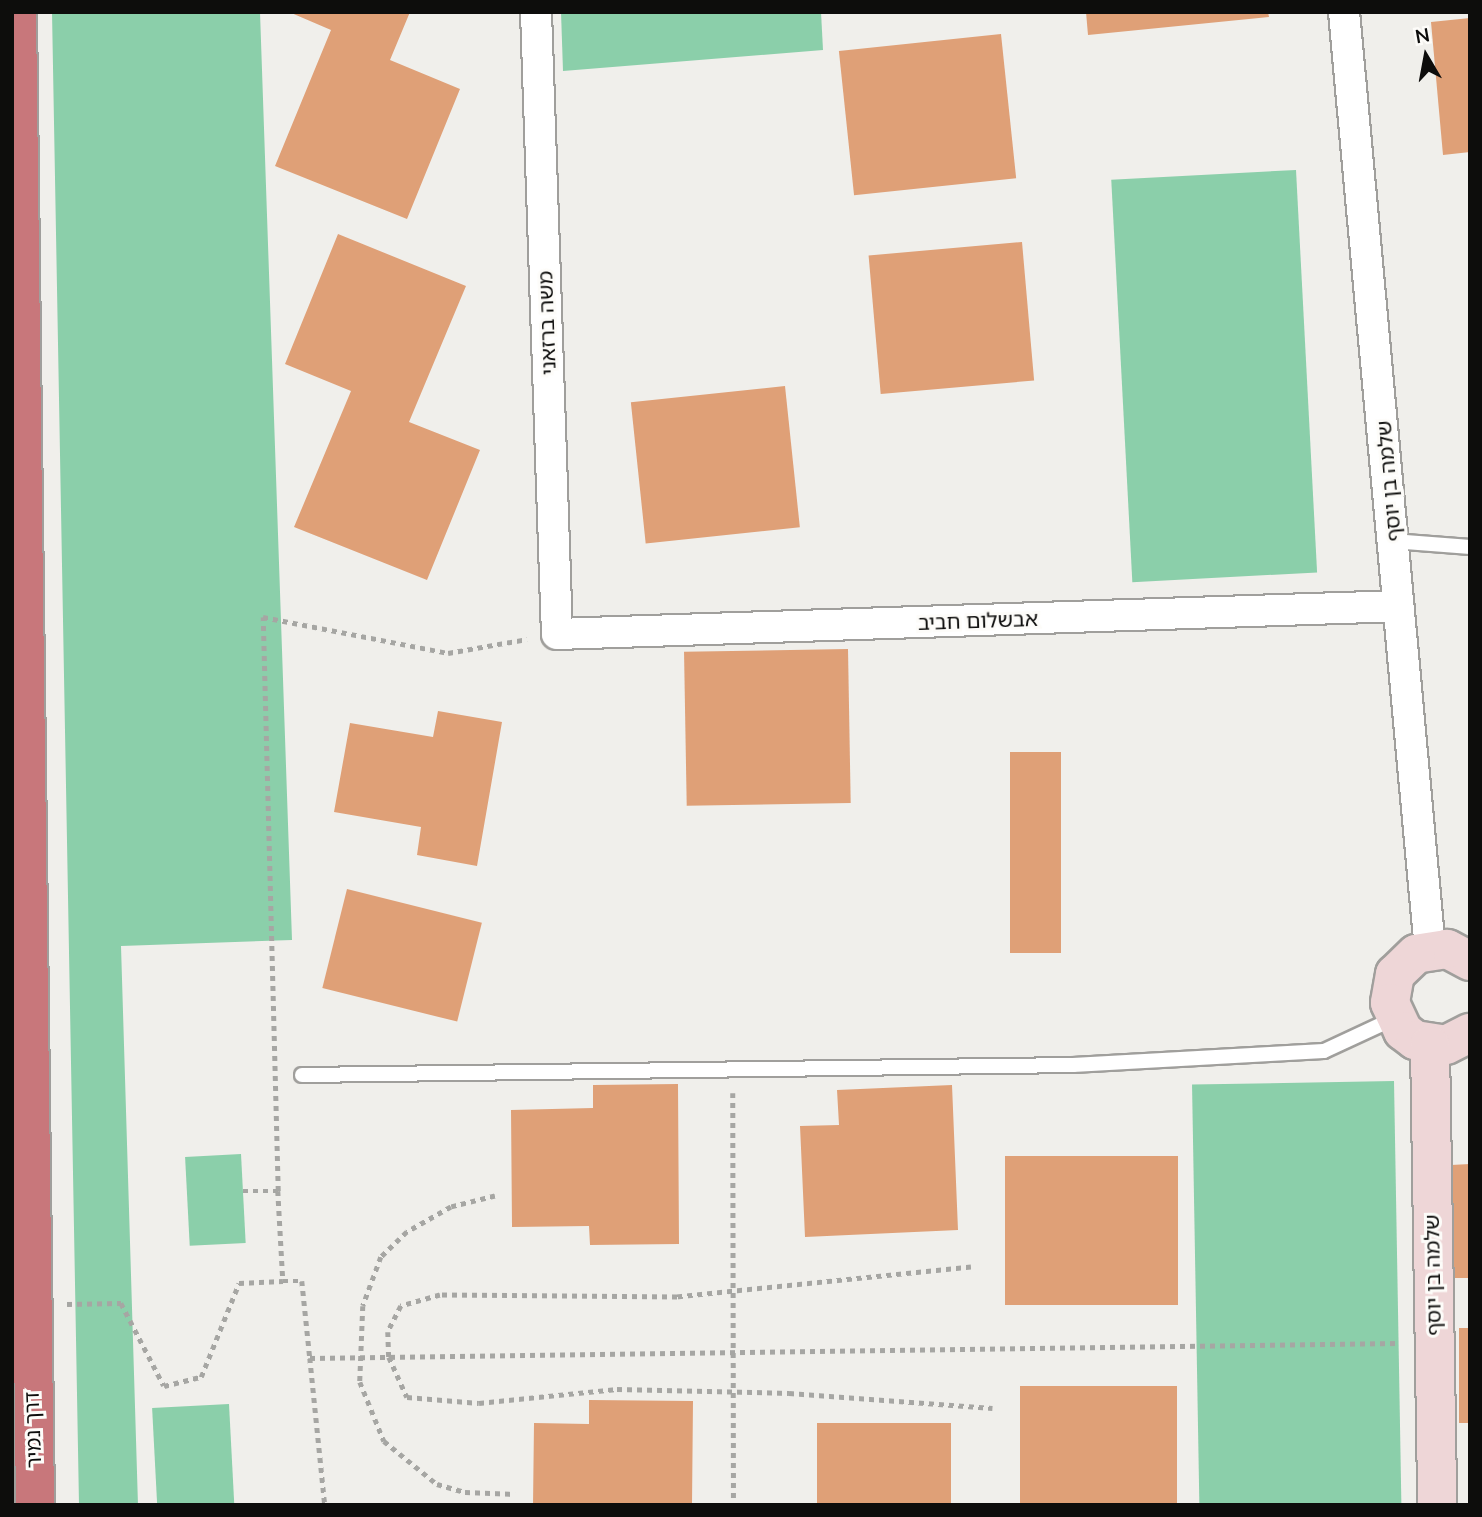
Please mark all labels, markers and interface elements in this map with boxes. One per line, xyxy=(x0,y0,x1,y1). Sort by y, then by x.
north arrow xyxy=(1391,21,1461,91)
text: N xyxy=(1413,22,1432,48)
street label: משה ברזאני xyxy=(532,270,560,376)
street label: שלמה בן יוסף xyxy=(1370,419,1406,543)
street label: אבשלום חביב xyxy=(917,605,1039,635)
street label: שלמה בן יוסף xyxy=(1418,1214,1446,1336)
street label: דרך נמיר xyxy=(18,1391,46,1469)

